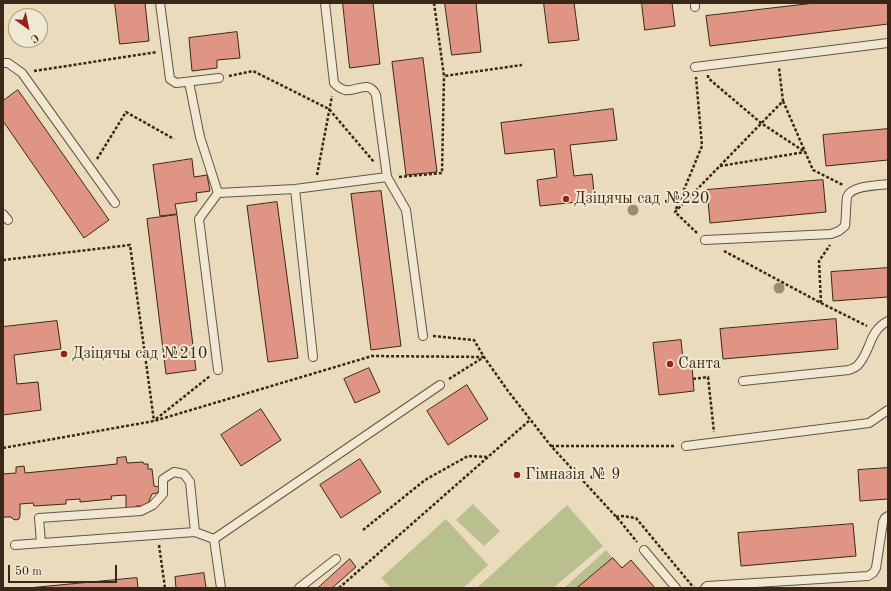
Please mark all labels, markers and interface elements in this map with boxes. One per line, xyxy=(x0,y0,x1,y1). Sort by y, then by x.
north arrow xyxy=(8,8,48,48)
text: С xyxy=(28,31,40,44)
place label: Дзіцячы сад №220 xyxy=(574,189,709,209)
marker: Дзіцячы сад №220 xyxy=(561,194,571,204)
place label: Дзіцячы сад №210 xyxy=(72,344,207,364)
marker: Дзіцячы сад №210 xyxy=(59,349,69,359)
place label: Санта xyxy=(678,354,721,374)
marker: Санта xyxy=(665,359,675,369)
place label: Гімназія № 9 xyxy=(525,465,621,485)
marker: Гімназія № 9 xyxy=(512,470,522,480)
scale bar xyxy=(10,557,119,583)
text: 50 m xyxy=(15,566,42,578)

